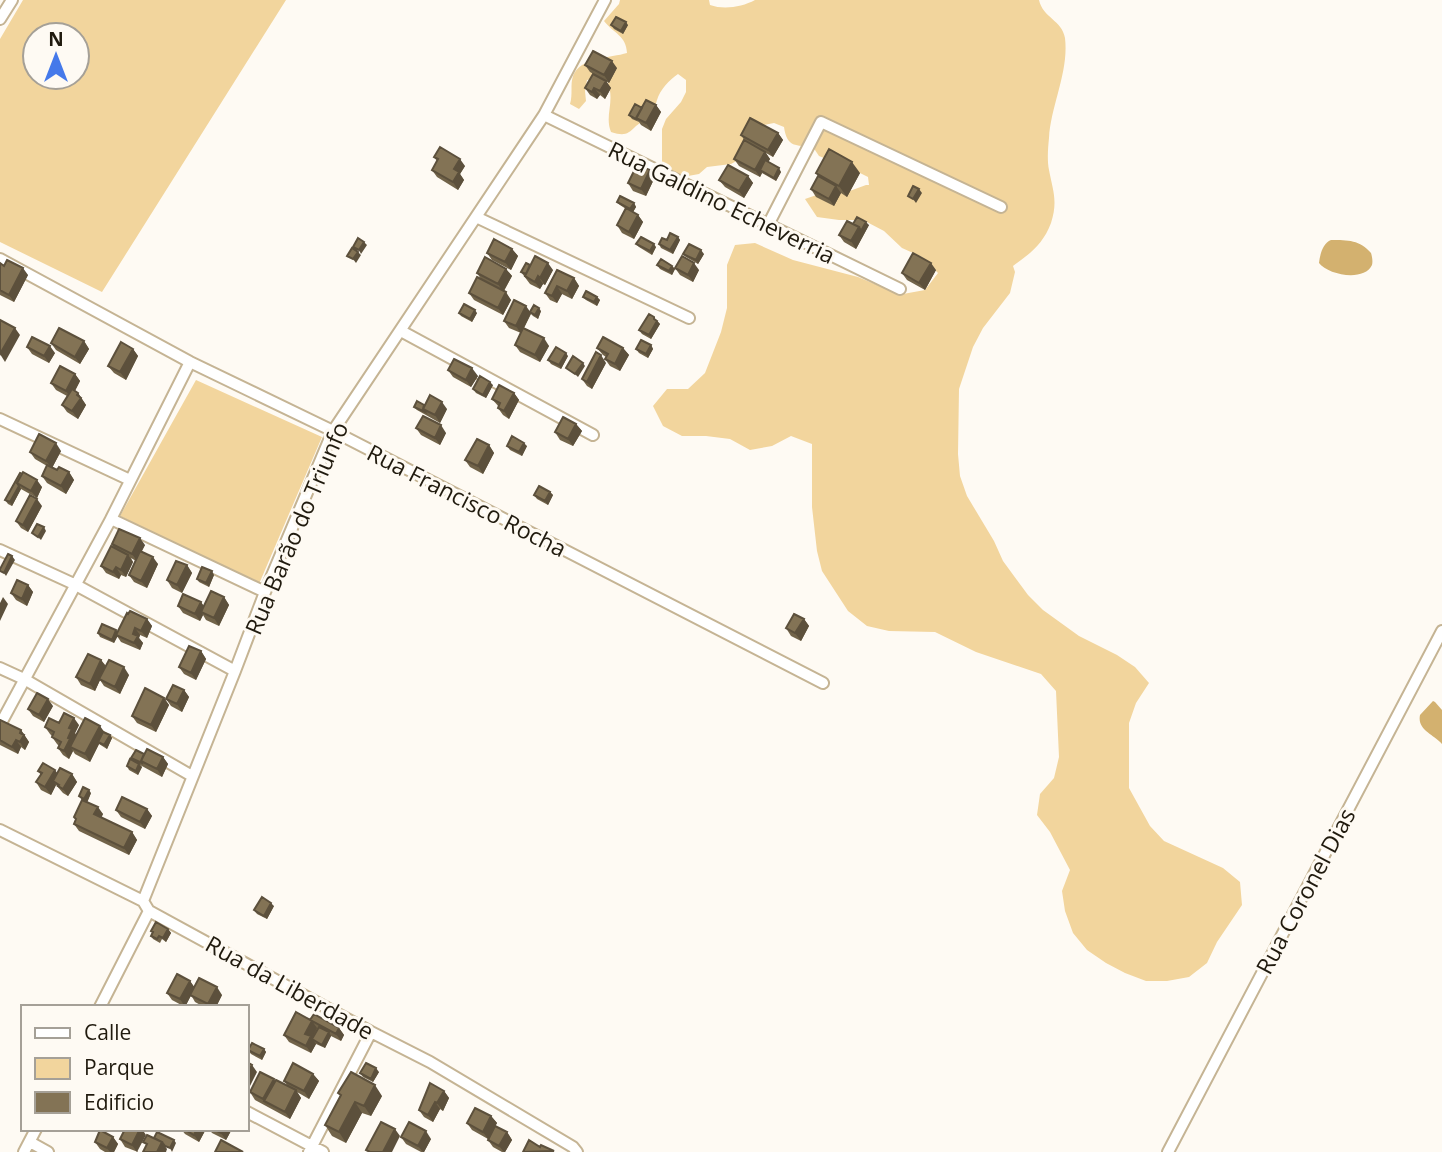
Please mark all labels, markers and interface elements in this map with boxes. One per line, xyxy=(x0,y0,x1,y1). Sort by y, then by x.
north arrow xyxy=(21,21,91,91)
text: N xyxy=(48,26,64,52)
street label: Rua Galdino Echeverria xyxy=(603,133,841,271)
street label: Rua Barão do Triunfo xyxy=(237,417,355,639)
street label: Rua Francisco Rocha xyxy=(362,436,572,564)
street label: Rua Coronel Dias xyxy=(1248,802,1362,980)
street label: Rua da Liberdade xyxy=(200,927,380,1047)
legend xyxy=(21,1005,248,1131)
text: Calle xyxy=(84,1018,131,1046)
text: Parque xyxy=(84,1053,154,1081)
text: Edificio xyxy=(84,1088,154,1116)

